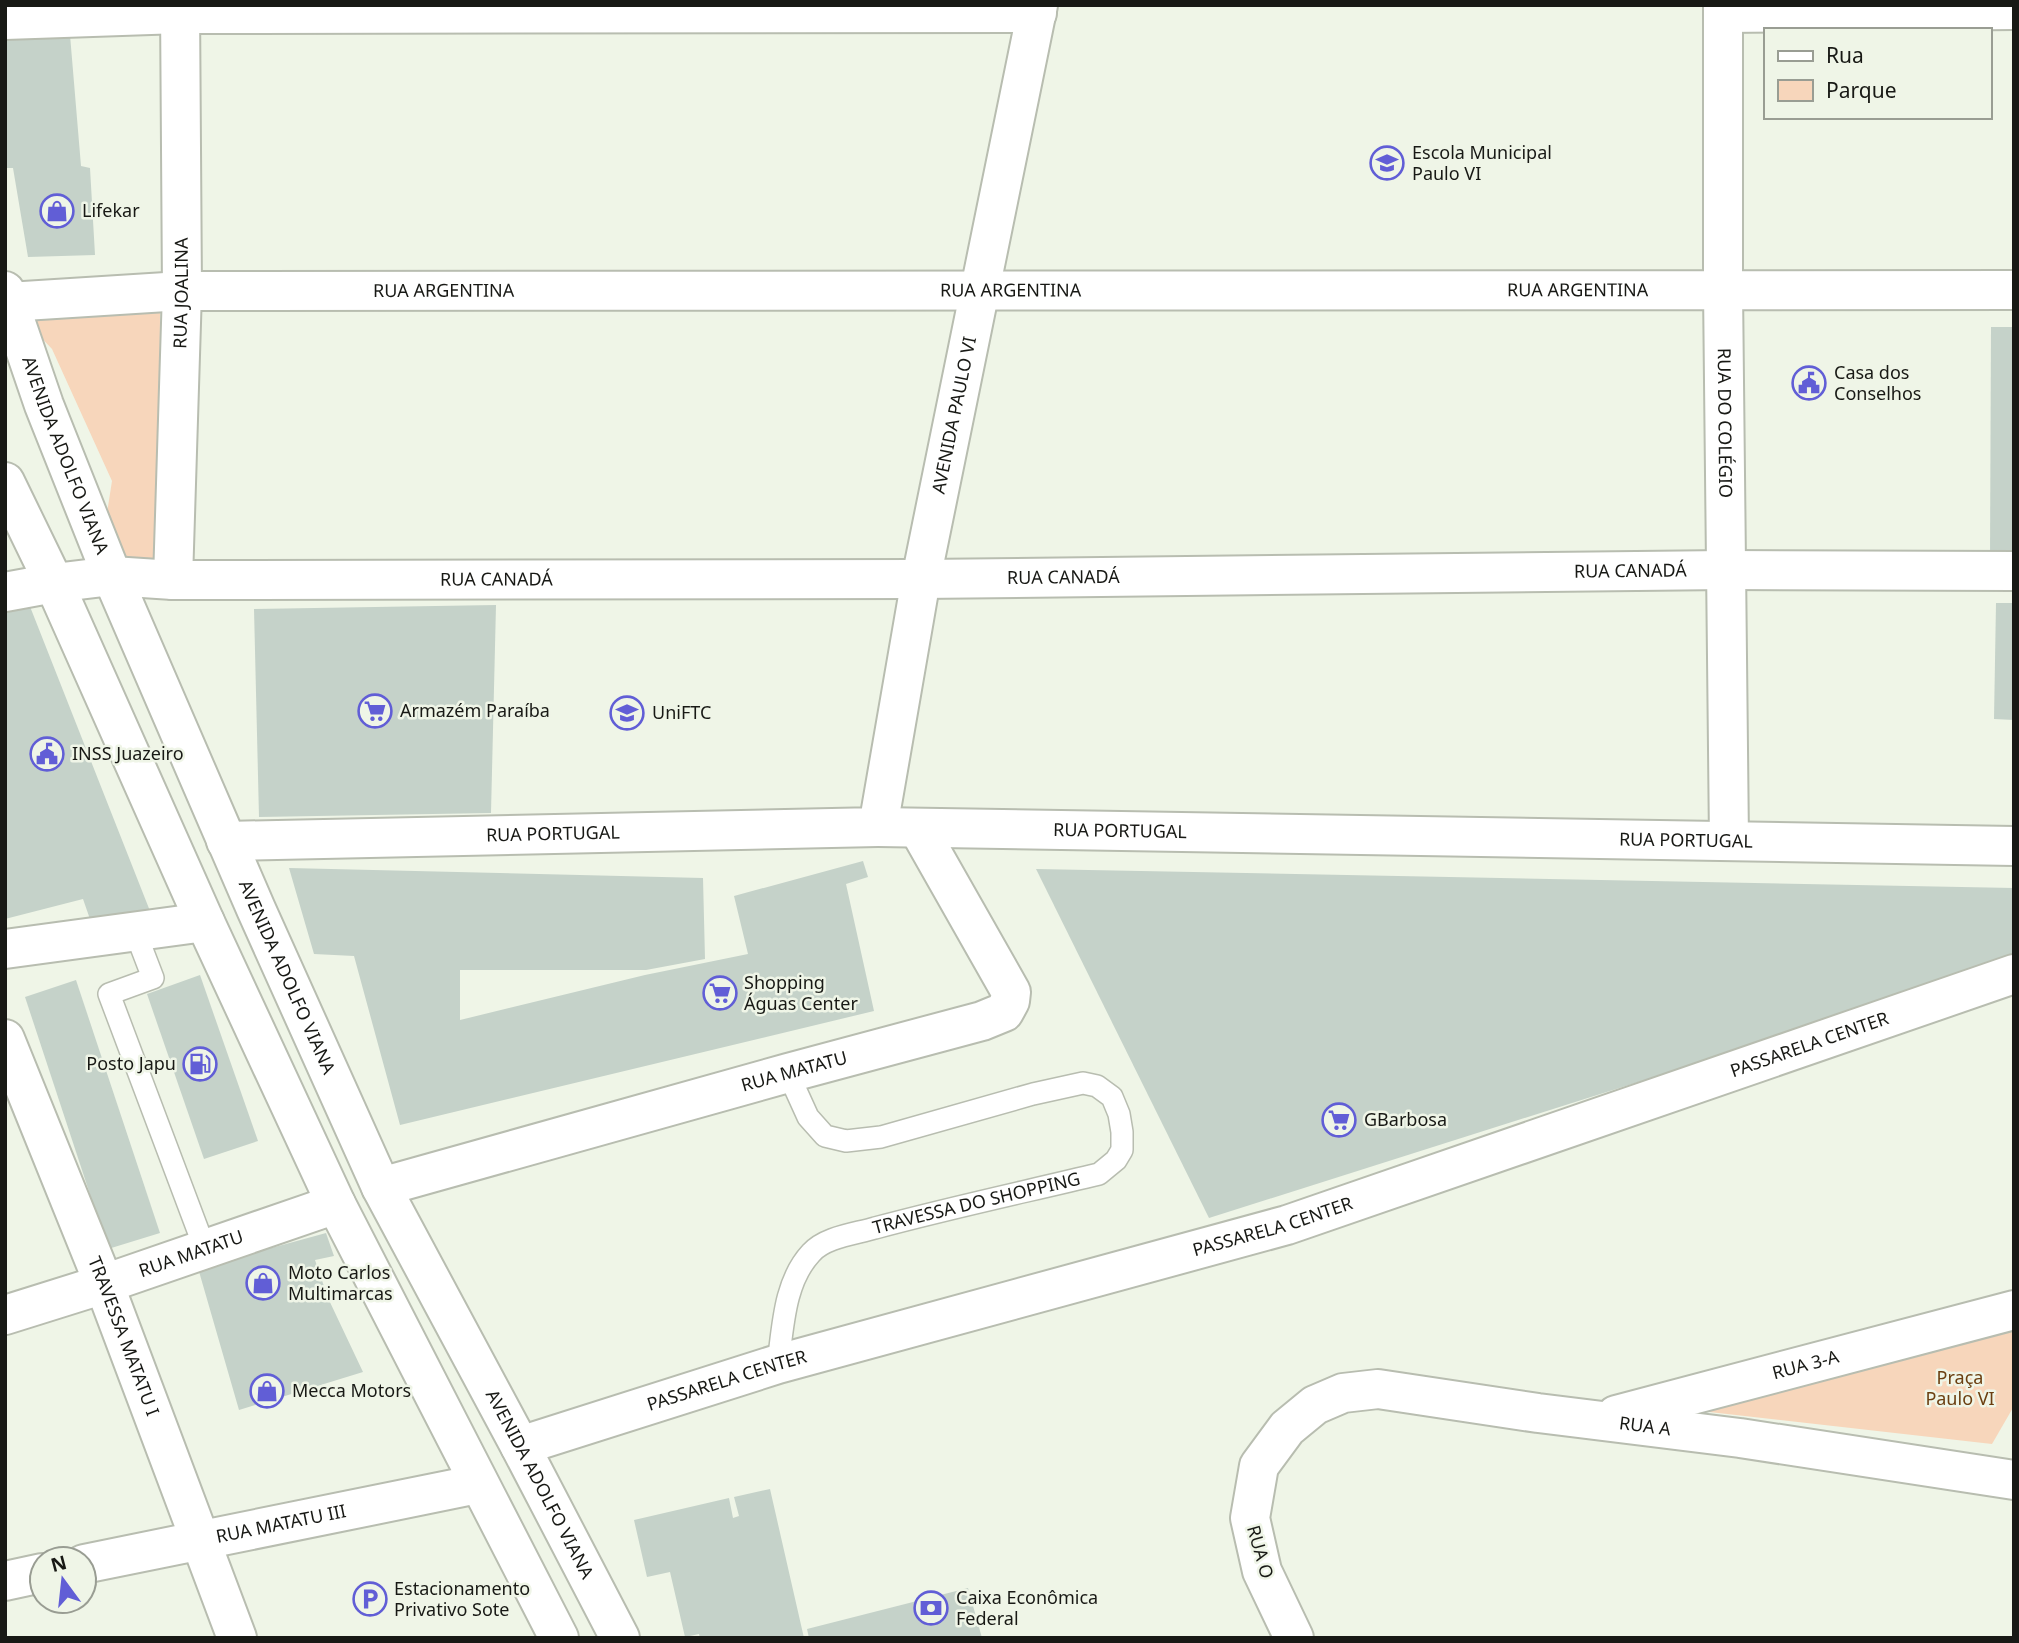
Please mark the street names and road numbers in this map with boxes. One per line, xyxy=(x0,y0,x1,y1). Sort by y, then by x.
street label: RUA JOALINA xyxy=(167,237,193,349)
street label: RUA ARGENTINA xyxy=(1507,277,1649,301)
street label: RUA ARGENTINA xyxy=(373,278,515,302)
street label: RUA ARGENTINA xyxy=(940,278,1082,302)
street label: AVENIDA PAULO VI xyxy=(926,334,981,496)
street label: RUA DO COLÉGIO xyxy=(1713,348,1738,498)
street label: AVENIDA ADOLFO VIANA xyxy=(17,353,115,558)
street label: RUA CANADÁ xyxy=(1574,557,1687,583)
street label: RUA CANADÁ xyxy=(1007,564,1120,589)
street label: RUA CANADÁ xyxy=(440,566,553,591)
street label: RUA PORTUGAL xyxy=(1053,817,1187,843)
street label: RUA PORTUGAL xyxy=(486,820,620,846)
street label: RUA PORTUGAL xyxy=(1619,826,1753,853)
street label: AVENIDA ADOLFO VIANA xyxy=(234,876,342,1078)
street label: PASSARELA CENTER xyxy=(1727,1005,1891,1082)
street label: RUA MATATU xyxy=(738,1045,850,1097)
street label: TRAVESSA DO SHOPPING xyxy=(870,1166,1082,1239)
street label: PASSARELA CENTER xyxy=(1190,1190,1355,1261)
street label: RUA MATATU xyxy=(135,1224,246,1282)
street label: TRAVESSA MATATU I xyxy=(83,1253,165,1419)
street label: PASSARELA CENTER xyxy=(644,1344,809,1416)
street label: RUA 3-A xyxy=(1769,1344,1842,1384)
street label: AVENIDA ADOLFO VIANA xyxy=(481,1385,600,1583)
street label: RUA A xyxy=(1618,1410,1673,1440)
street label: RUA MATATU III xyxy=(214,1498,348,1548)
street label: RUA O xyxy=(1242,1522,1280,1581)

